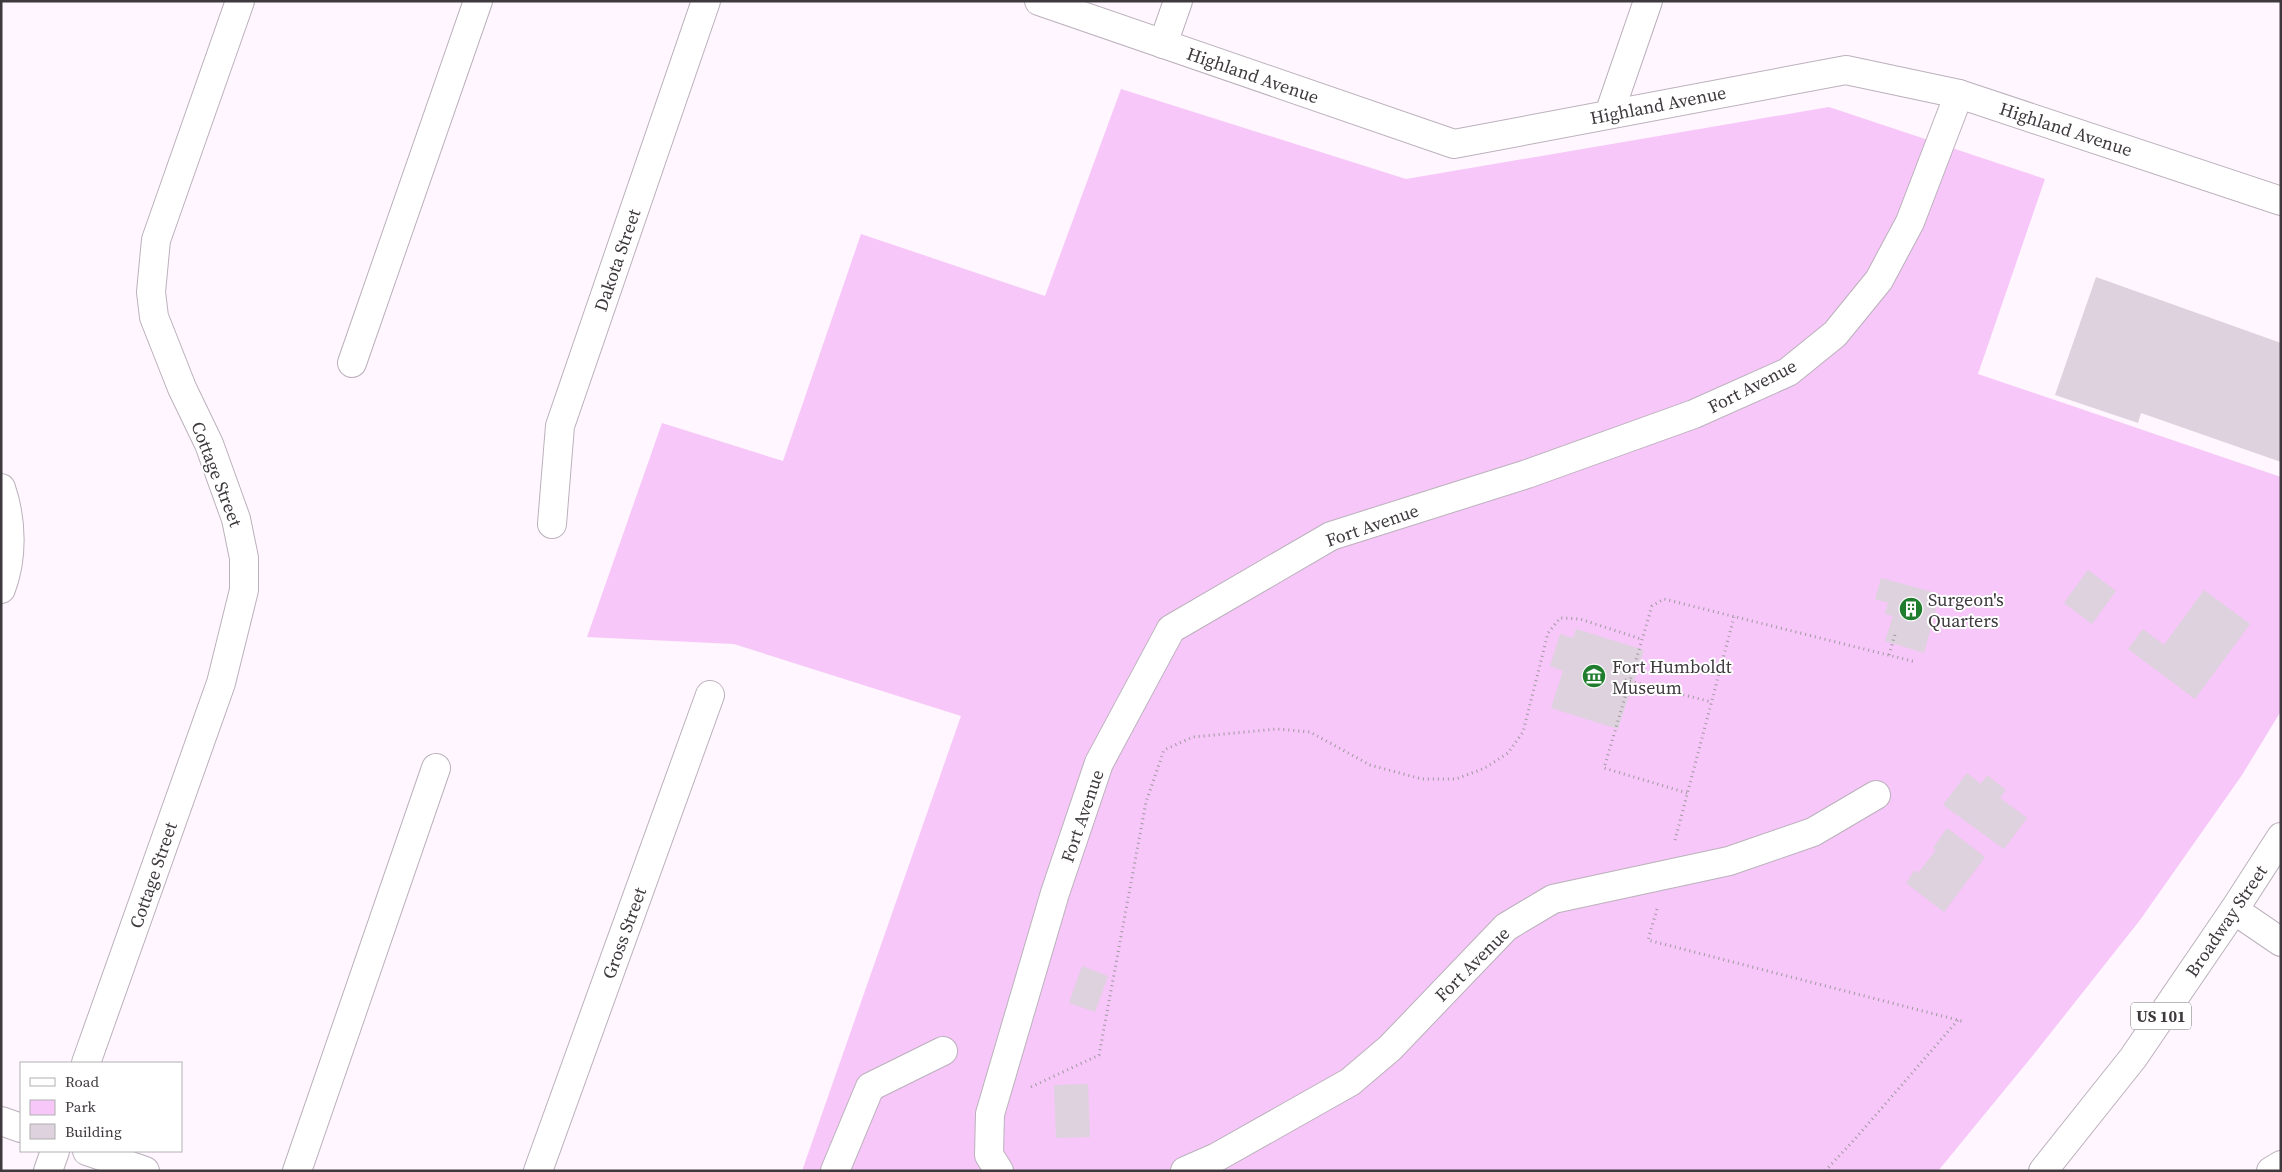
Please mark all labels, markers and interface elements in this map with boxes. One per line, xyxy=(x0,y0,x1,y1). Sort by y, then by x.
street label: Highland Avenue xyxy=(1184,41,1322,109)
street label: Highland Avenue xyxy=(1588,80,1728,130)
street label: Highland Avenue xyxy=(1996,96,2136,162)
street label: Dakota Street xyxy=(588,205,646,315)
street label: Fort Avenue xyxy=(1703,353,1801,419)
street label: Cottage Street xyxy=(185,418,249,530)
street label: Fort Avenue xyxy=(1322,497,1422,553)
place label: Surgeon's Quarters xyxy=(1928,587,2004,633)
building icon: Surgeon's Quarters xyxy=(1898,596,1924,622)
place label: Fort Humboldt Museum xyxy=(1612,654,1732,700)
museum icon: Fort Humboldt Museum xyxy=(1581,663,1607,689)
street label: Fort Avenue xyxy=(1054,766,1110,866)
street label: Cottage Street xyxy=(123,818,183,932)
street label: Broadway Street xyxy=(2179,860,2273,982)
street label: Gross Street xyxy=(596,884,652,982)
street label: Fort Avenue xyxy=(1429,921,1515,1007)
road number: US 101 xyxy=(2131,1002,2191,1030)
legend xyxy=(20,1062,182,1152)
text: Road xyxy=(65,1071,99,1092)
text: Park xyxy=(65,1096,97,1117)
text: Building xyxy=(65,1121,122,1142)

